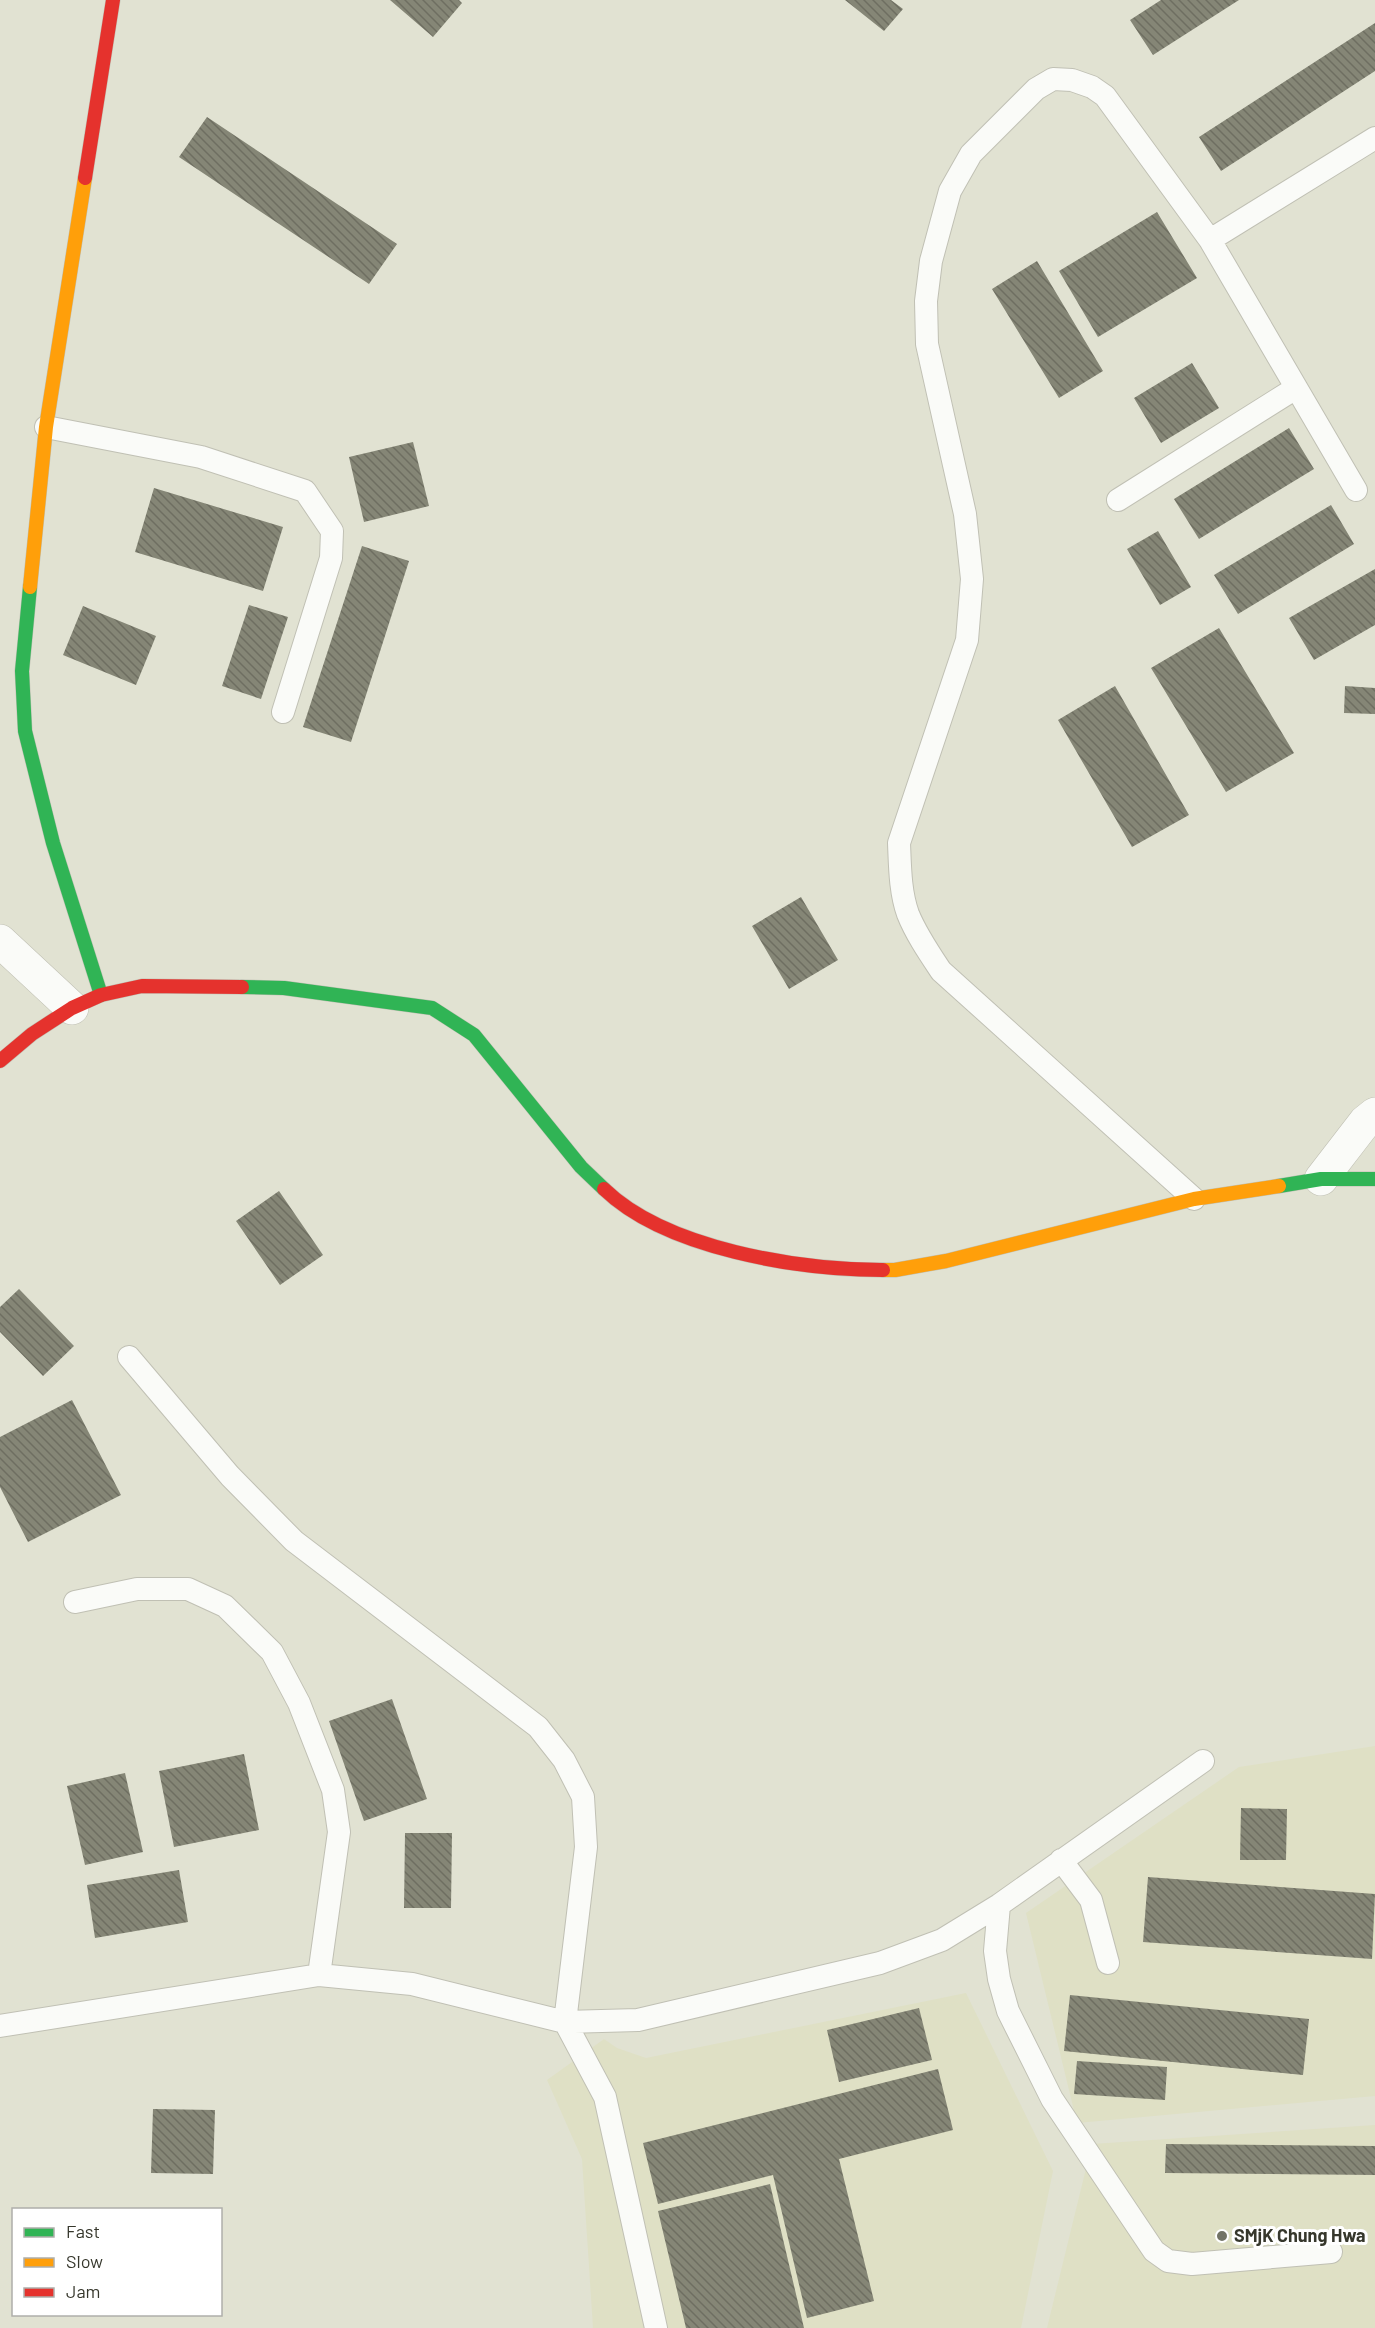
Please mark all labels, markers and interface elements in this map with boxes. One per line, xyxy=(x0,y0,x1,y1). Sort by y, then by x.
legend xyxy=(12,2208,222,2316)
text: Fast xyxy=(66,2220,100,2242)
place label: SMjK Chung Hwa xyxy=(1234,2224,1366,2246)
marker: SMjK Chung Hwa xyxy=(1215,2229,1229,2243)
text: Slow xyxy=(66,2250,103,2272)
text: Jam xyxy=(66,2280,100,2302)

